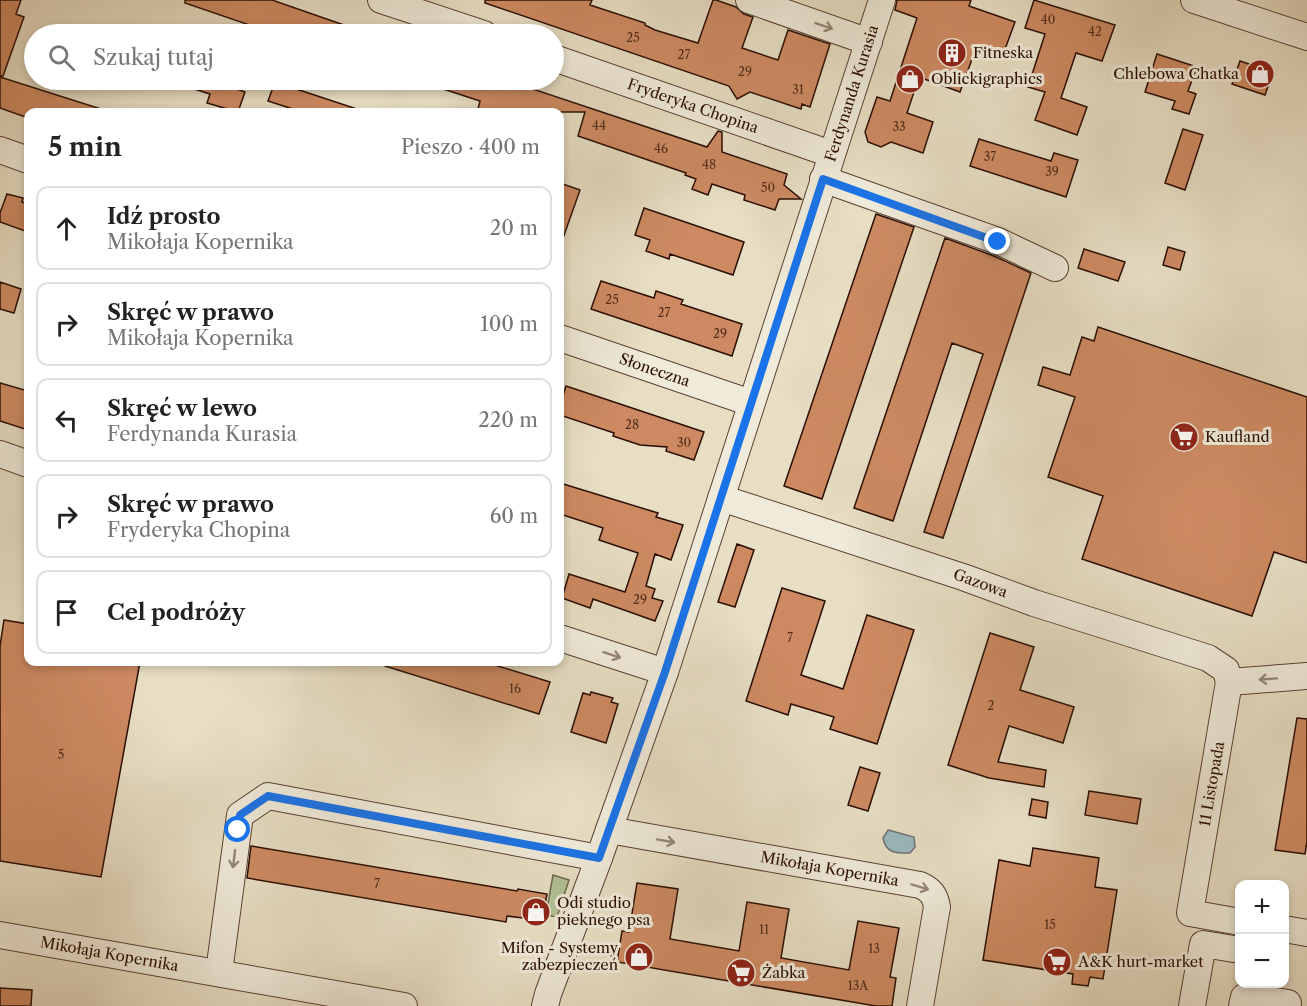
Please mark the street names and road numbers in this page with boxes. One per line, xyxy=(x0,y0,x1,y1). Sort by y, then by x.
street label: Ferdynanda Kurasia xyxy=(820,22,882,164)
street label: Fryderyka Chopina xyxy=(625,74,761,137)
street label: Słoneczna xyxy=(617,349,693,391)
street label: Gazowa xyxy=(951,564,1010,602)
street label: 11 Listopada xyxy=(1195,740,1228,828)
street label: Mikołaja Kopernika xyxy=(759,847,900,890)
street label: Mikołaja Kopernika xyxy=(39,932,180,975)

